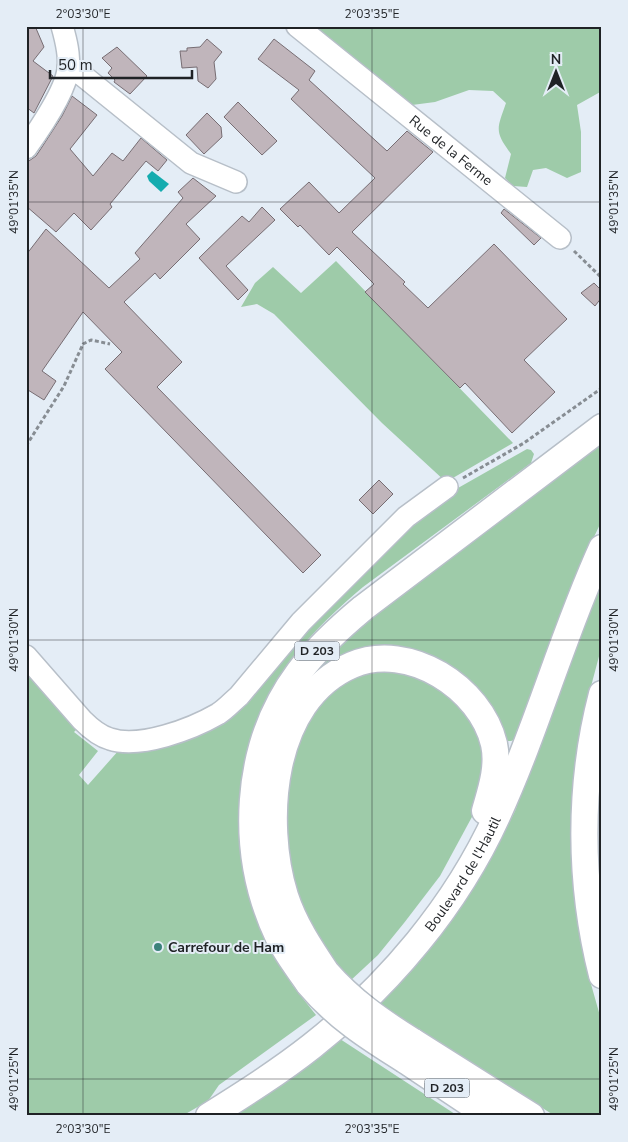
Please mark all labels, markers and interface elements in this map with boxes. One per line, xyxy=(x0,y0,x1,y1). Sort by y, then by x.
text: 2°03'30"E xyxy=(56,6,110,22)
text: 2°03'35"E xyxy=(345,6,399,22)
scale bar xyxy=(50,48,192,80)
north arrow xyxy=(530,48,580,98)
text: N xyxy=(551,50,561,69)
text: 50 m xyxy=(58,55,93,75)
street label: Rue de la Ferme xyxy=(405,111,497,190)
text: 49°01'35"N xyxy=(6,170,22,234)
text: 49°01'35"N xyxy=(606,170,622,234)
text: 49°01'30"N xyxy=(6,608,22,672)
text: 49°01'30"N xyxy=(606,608,622,672)
road number: D 203 xyxy=(294,641,340,660)
street label: Boulevard de l'Hautil xyxy=(420,813,505,935)
place label: Carrefour de Ham xyxy=(168,938,284,957)
marker: Carrefour de Ham xyxy=(152,941,164,953)
text: 49°01'25"N xyxy=(6,1047,22,1111)
text: 49°01'25"N xyxy=(606,1047,622,1111)
road number: D 203 xyxy=(424,1078,470,1098)
text: 2°03'30"E xyxy=(56,1121,110,1137)
text: 2°03'35"E xyxy=(345,1121,399,1137)

